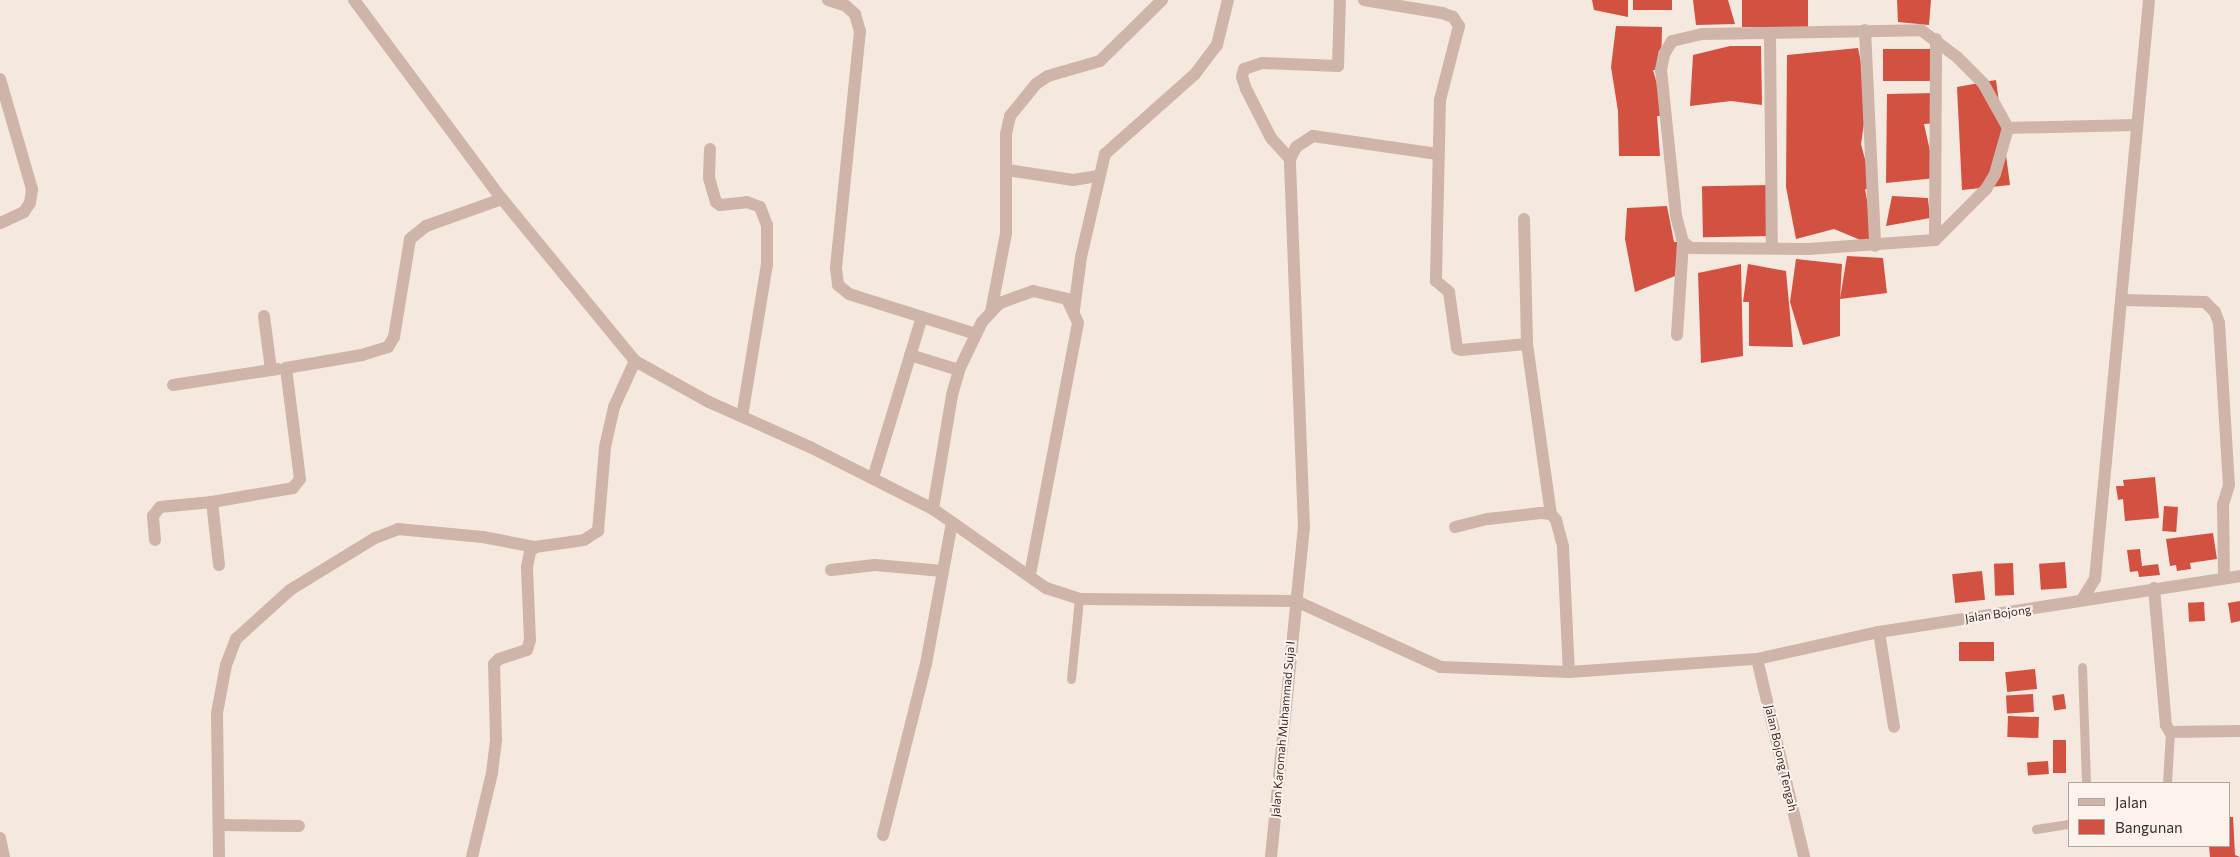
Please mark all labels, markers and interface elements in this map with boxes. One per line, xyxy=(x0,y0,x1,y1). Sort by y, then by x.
street label: Jalan Bojong xyxy=(1964,602,2032,626)
street label: Jalan Karomah Muhammad Suja I xyxy=(1268,640,1298,818)
street label: Jalan Bojong Tengah xyxy=(1762,703,1800,813)
legend xyxy=(2068,782,2230,847)
text: Jalan xyxy=(2115,793,2147,811)
text: Bangunan xyxy=(2115,818,2183,836)

